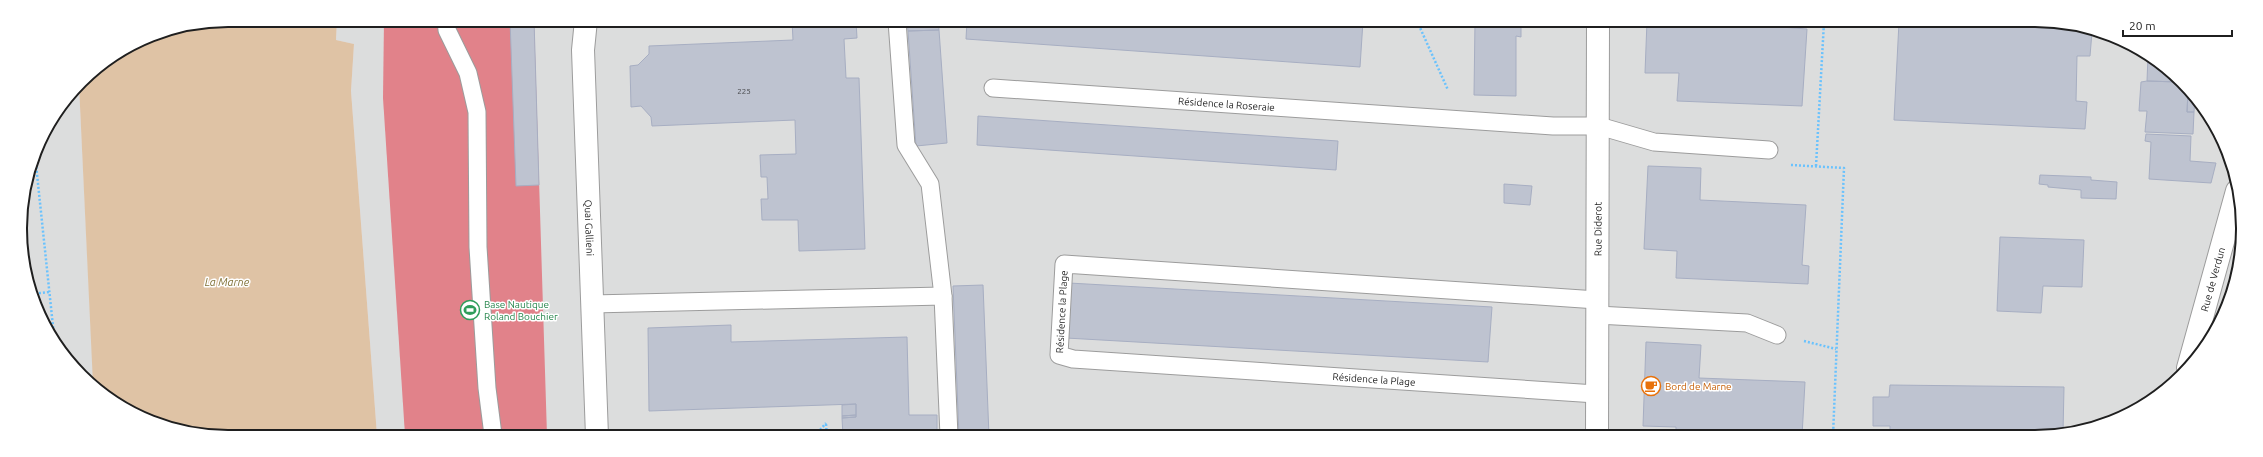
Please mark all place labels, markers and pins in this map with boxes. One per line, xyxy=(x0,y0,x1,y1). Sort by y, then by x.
sports icon: Base Nautique Roland Bouchier xyxy=(459,299,481,321)
place label: Base Nautique Roland Bouchier xyxy=(484,299,558,322)
cafe icon: Bord de Marne xyxy=(1640,375,1662,397)
place label: Bord de Marne xyxy=(1665,381,1732,392)

